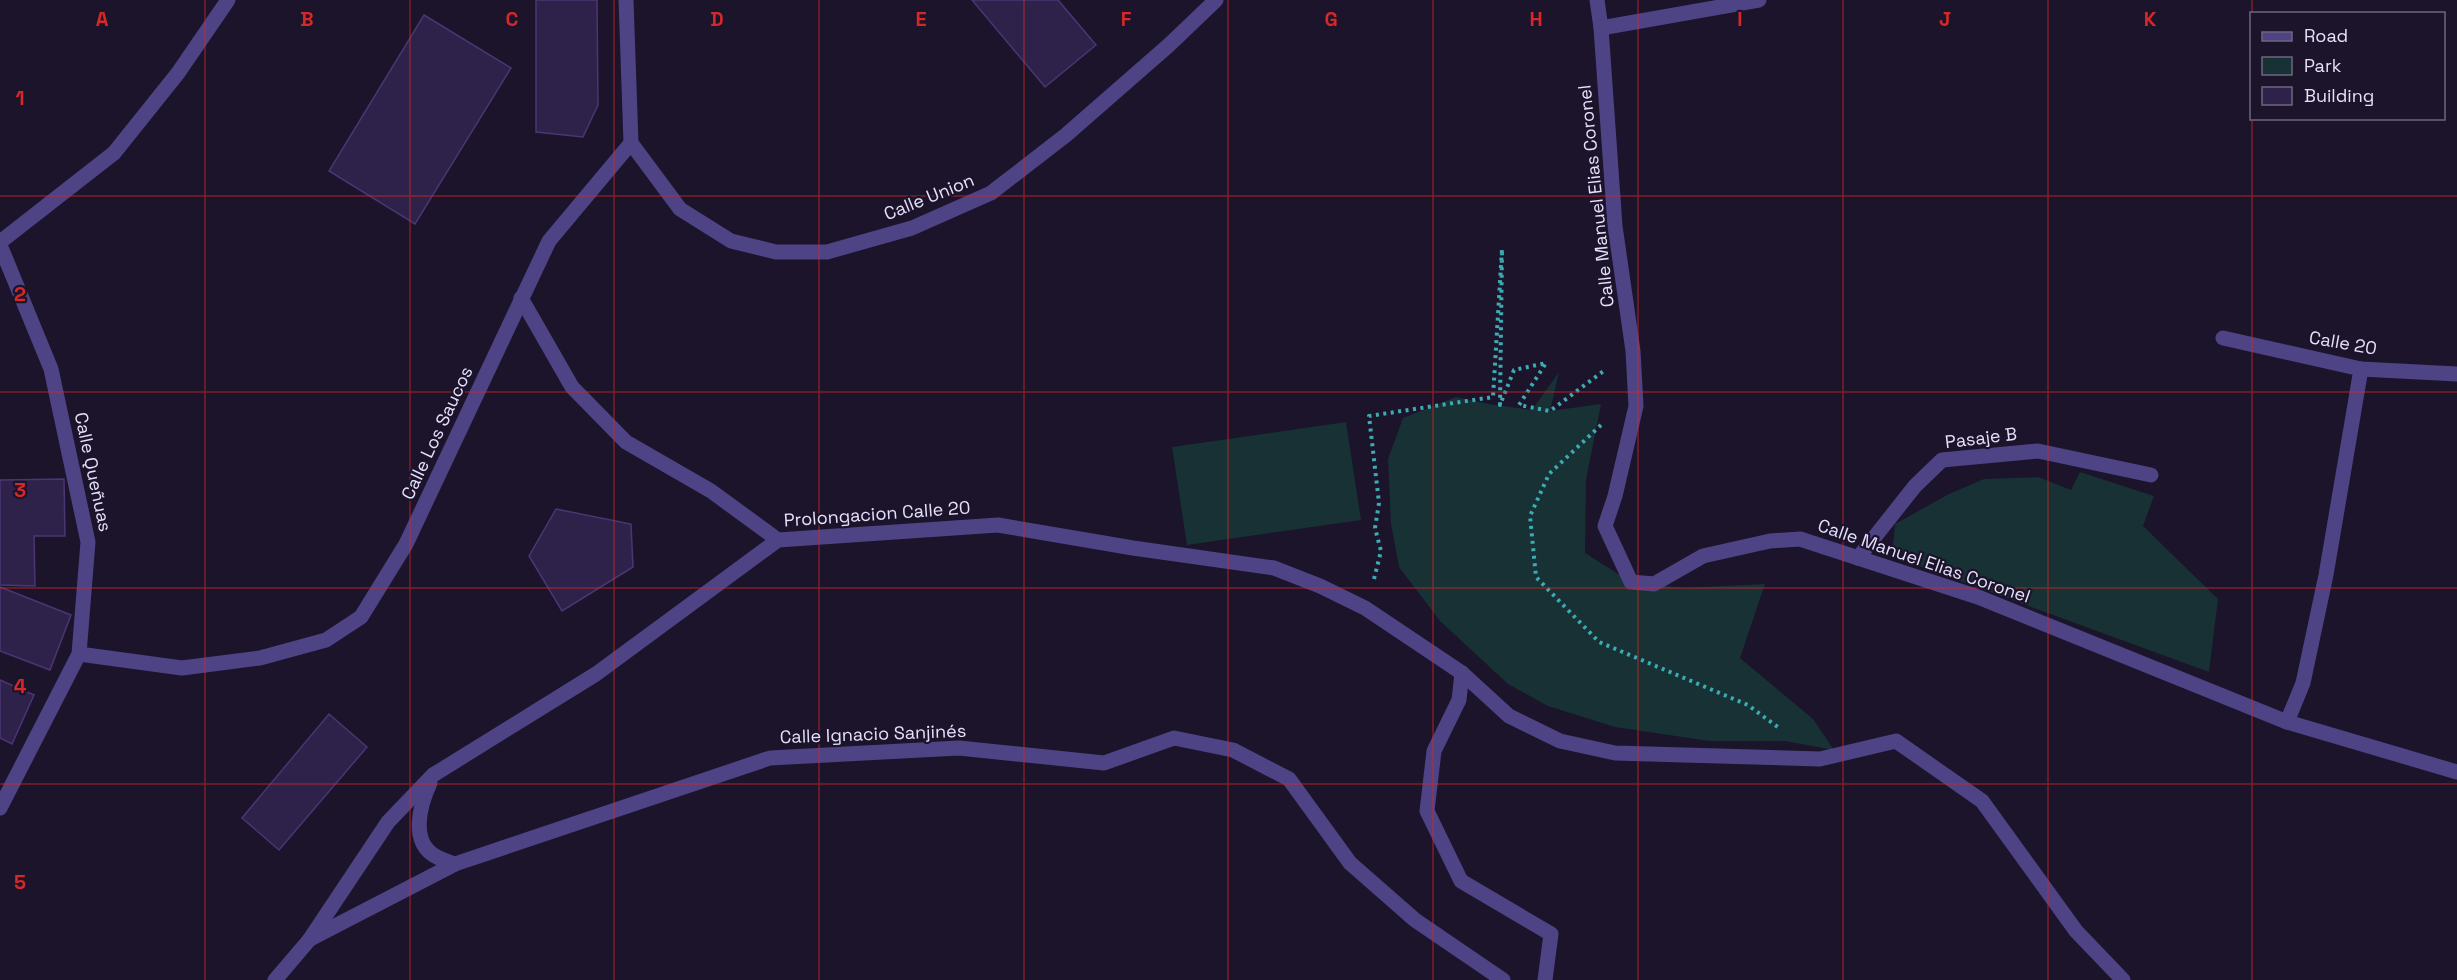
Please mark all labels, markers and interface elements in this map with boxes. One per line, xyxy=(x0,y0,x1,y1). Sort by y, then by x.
text: A xyxy=(96,6,109,32)
text: B xyxy=(300,6,314,32)
text: C xyxy=(506,6,519,32)
text: D xyxy=(710,6,724,32)
text: E xyxy=(915,6,927,32)
text: F xyxy=(1121,6,1132,32)
text: G xyxy=(1324,6,1338,32)
text: H xyxy=(1529,6,1543,32)
text: I xyxy=(1737,6,1743,32)
text: J xyxy=(1939,6,1951,32)
text: K xyxy=(2144,6,2157,32)
legend xyxy=(2250,12,2445,120)
text: Road xyxy=(2304,24,2348,47)
text: Park xyxy=(2304,54,2342,77)
street label: Calle Manuel Elias Coronel xyxy=(1572,84,1619,308)
text: Building xyxy=(2304,84,2374,107)
text: 1 xyxy=(15,85,25,111)
street label: Calle Union xyxy=(880,168,977,225)
text: 2 xyxy=(14,281,26,307)
street label: Calle 20 xyxy=(2307,325,2379,360)
street label: Calle Los Saucos xyxy=(396,362,478,503)
street label: Calle Queñuas xyxy=(70,410,117,534)
street label: Pasaje B xyxy=(1944,422,2018,453)
text: 3 xyxy=(14,477,26,503)
street label: Prolongacion Calle 20 xyxy=(783,496,971,531)
street label: Calle Manuel Elias Coronel xyxy=(1815,513,2033,608)
text: 4 xyxy=(14,673,27,699)
street label: Calle Ignacio Sanjinés xyxy=(779,719,967,748)
text: 5 xyxy=(14,869,26,895)

